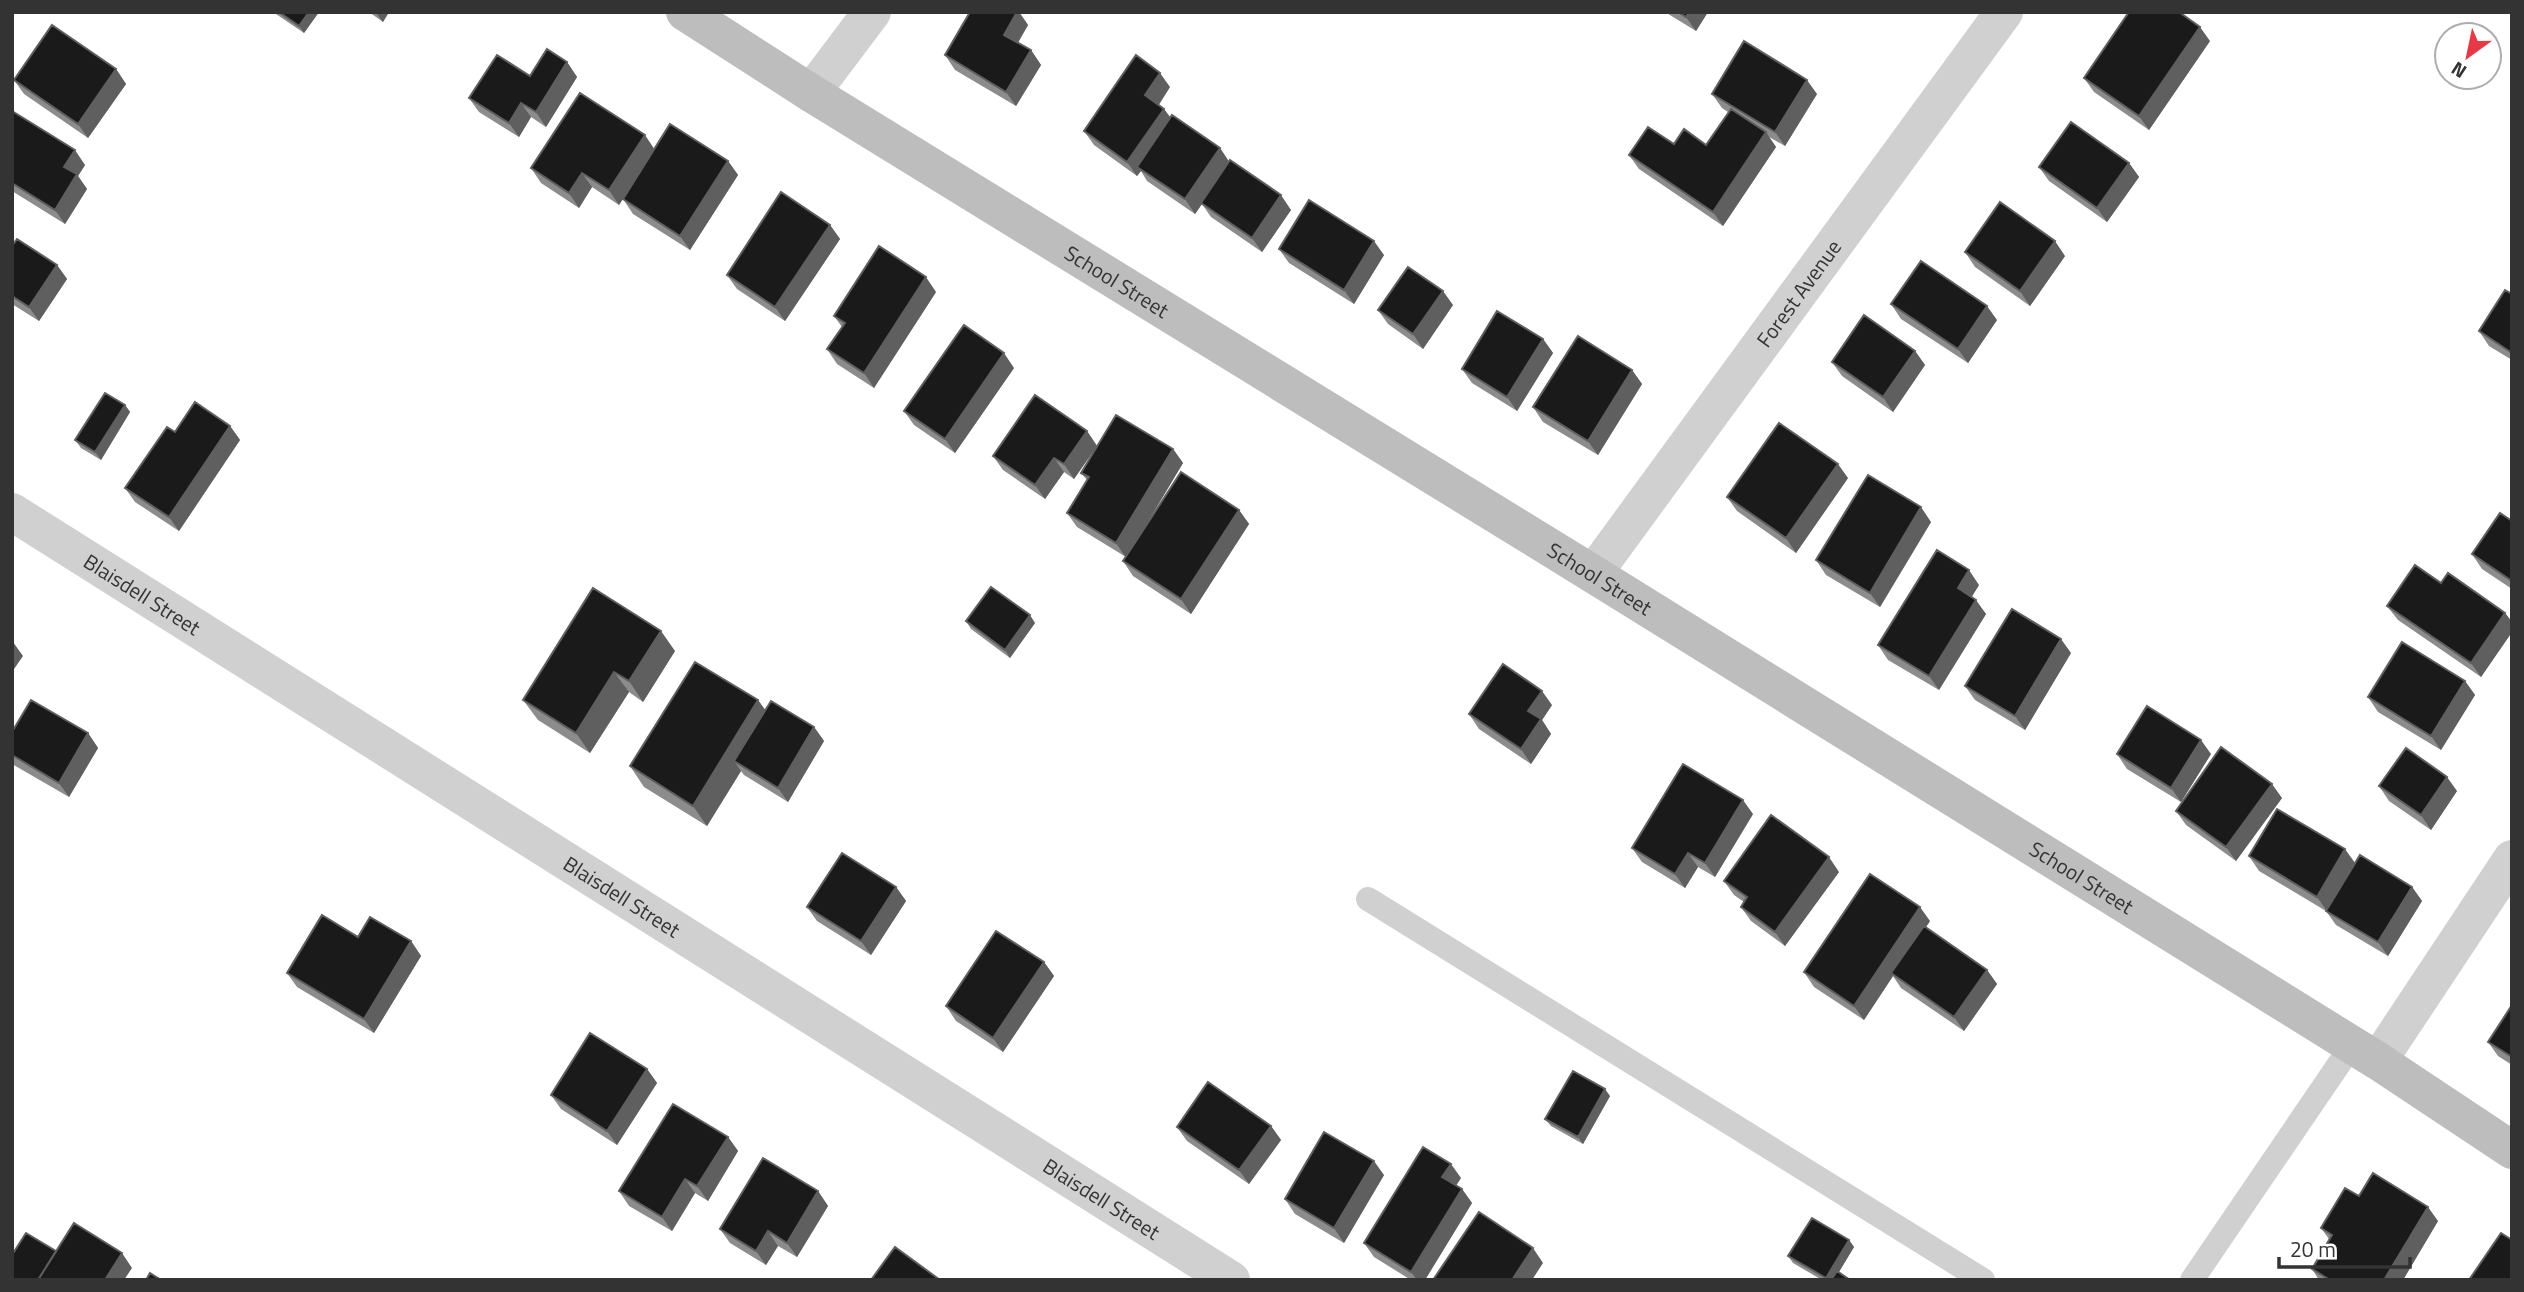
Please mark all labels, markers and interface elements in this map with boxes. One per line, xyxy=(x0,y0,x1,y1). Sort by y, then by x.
north arrow xyxy=(2433,21,2503,91)
text: N xyxy=(2445,55,2472,86)
street label: Forest Avenue xyxy=(1748,232,1849,354)
street label: School Street xyxy=(1058,237,1176,326)
street label: School Street xyxy=(1541,534,1659,623)
street label: Blaisdell Street xyxy=(78,545,208,643)
street label: School Street xyxy=(2023,833,2141,922)
street label: Blaisdell Street xyxy=(557,847,687,946)
street label: Blaisdell Street xyxy=(1037,1150,1167,1248)
scale bar xyxy=(2279,1226,2410,1270)
text: 20 m xyxy=(2290,1233,2336,1265)

